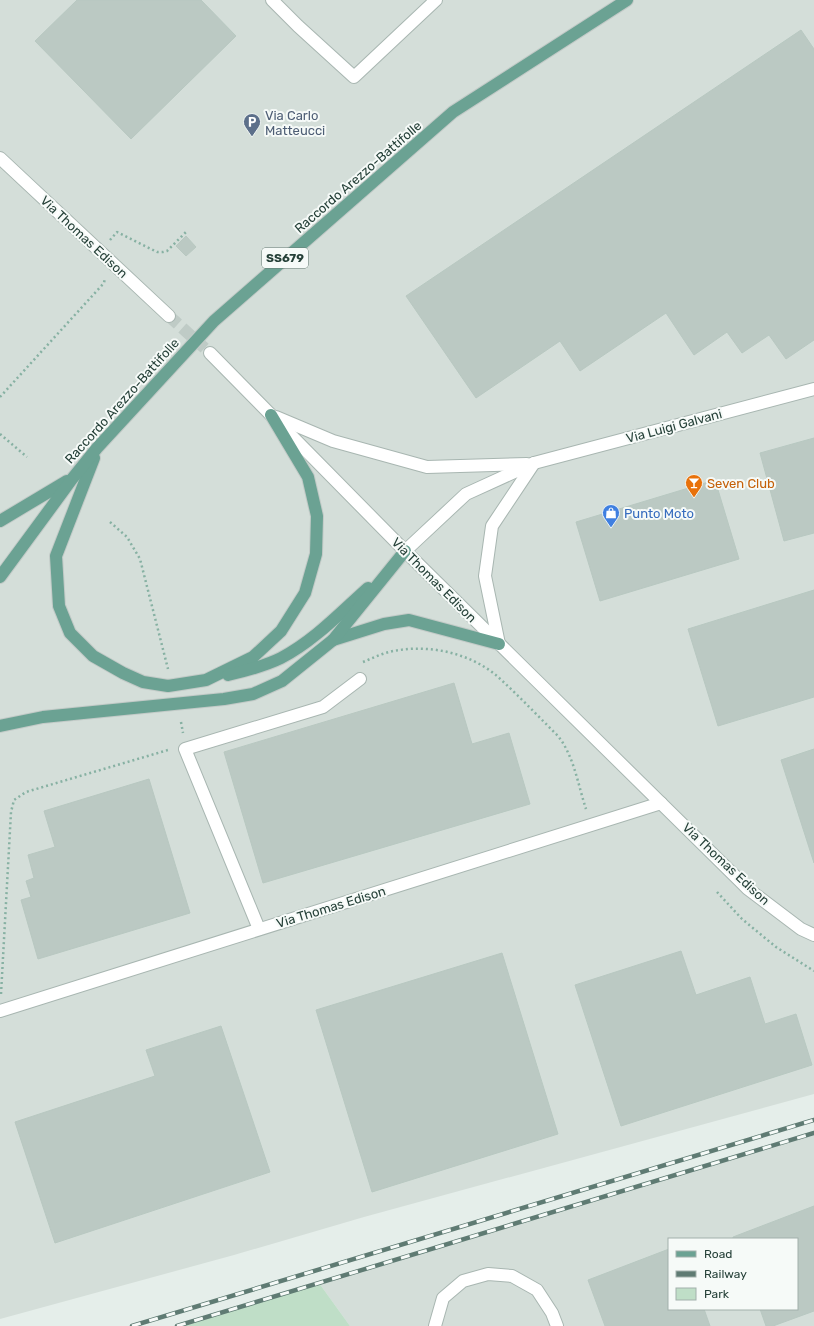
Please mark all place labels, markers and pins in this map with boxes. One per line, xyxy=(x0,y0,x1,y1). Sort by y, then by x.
place label: Via Carlo Matteucci xyxy=(265,108,325,138)
parking icon: Via Carlo Matteucci xyxy=(242,112,262,137)
bar icon: Seven Club xyxy=(684,473,704,498)
place label: Seven Club xyxy=(707,476,775,491)
shop icon: Punto Moto xyxy=(601,503,621,528)
place label: Punto Moto xyxy=(624,506,694,521)

